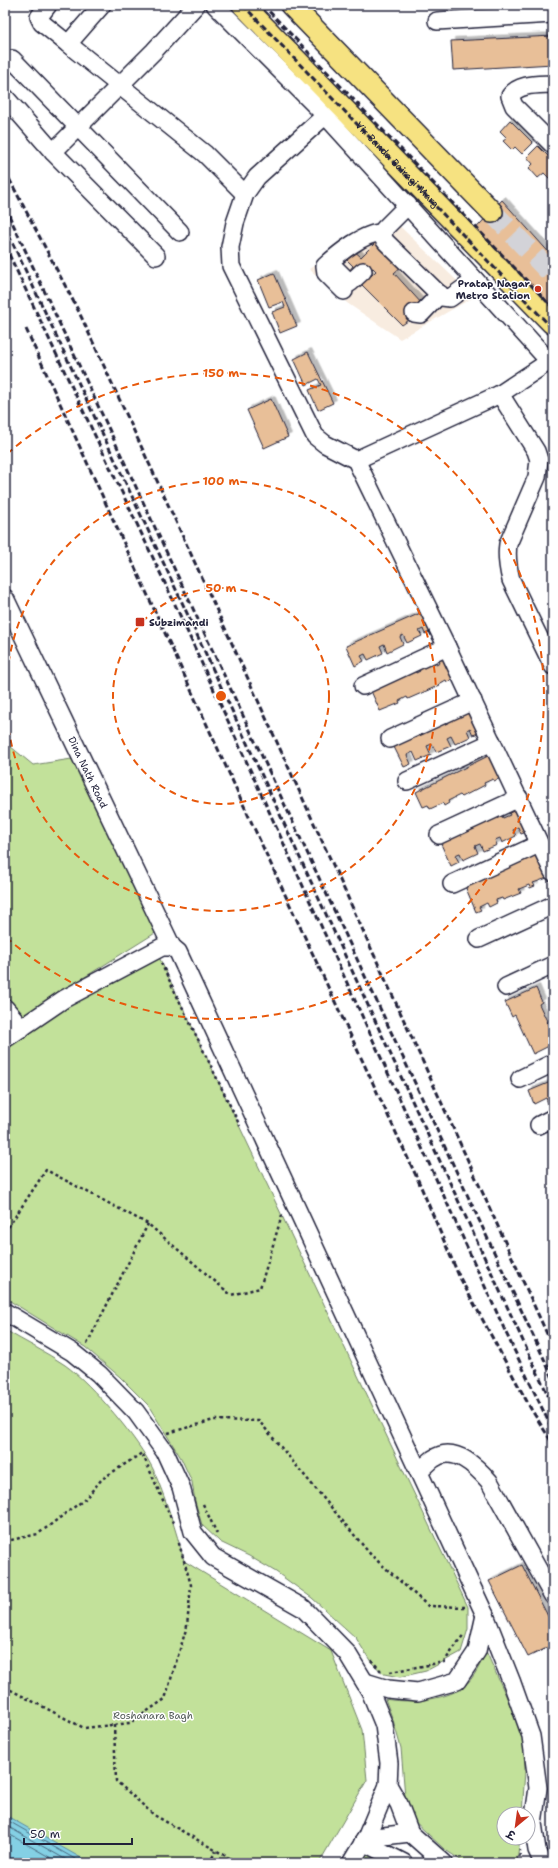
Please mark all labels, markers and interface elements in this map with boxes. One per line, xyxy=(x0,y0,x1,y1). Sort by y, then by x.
street label: Vir Banda Bairagi Marg xyxy=(353,118,442,210)
place label: Pratap Nagar Metro Station xyxy=(456,277,531,302)
marker: Pratap Nagar Metro Station xyxy=(533,284,543,294)
text: 150 m xyxy=(203,365,239,381)
text: 100 m xyxy=(203,473,240,489)
text: 50 m xyxy=(206,580,237,596)
marker: Subzimandi xyxy=(134,616,146,628)
place label: Subzimandi xyxy=(149,616,209,629)
centre of rings xyxy=(214,689,228,703)
street label: Dina Nath Road xyxy=(66,734,111,811)
park label: Roshanara Bagh xyxy=(113,1709,193,1722)
north arrow xyxy=(496,1806,536,1846)
scale bar xyxy=(24,1820,132,1846)
text: उ xyxy=(503,1825,519,1843)
text: 50 m xyxy=(30,1826,60,1842)

